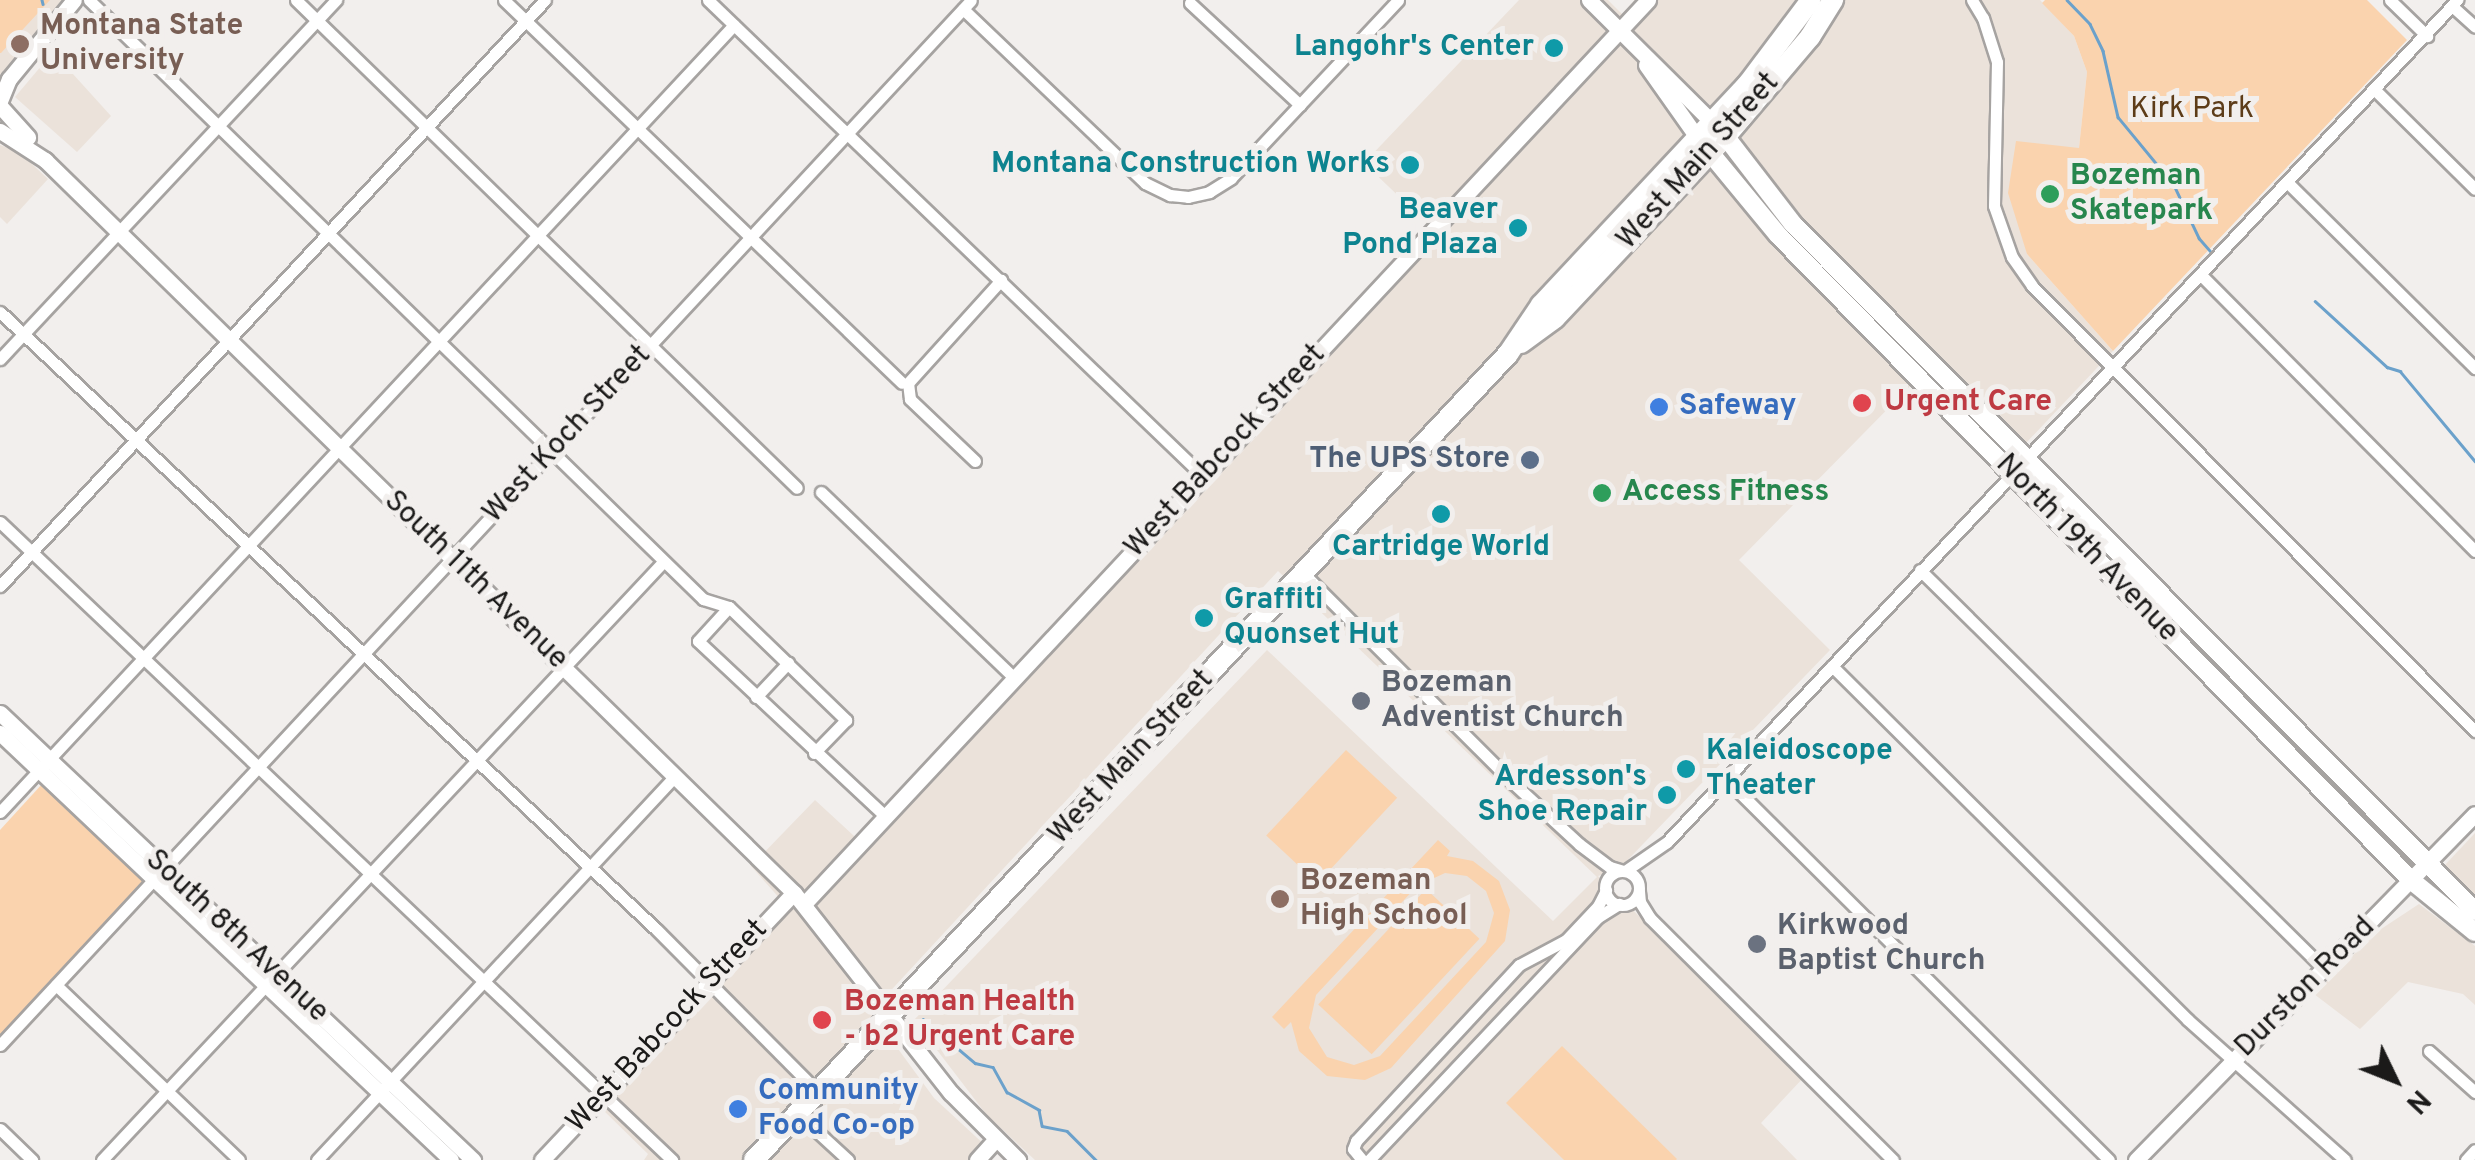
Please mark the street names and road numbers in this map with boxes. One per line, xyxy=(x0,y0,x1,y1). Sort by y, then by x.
street label: West Main Street xyxy=(1610,66,1788,258)
street label: West Koch Street xyxy=(476,338,660,532)
street label: West Babcock Street xyxy=(1118,338,1334,566)
street label: North 19th Avenue xyxy=(1987,447,2185,651)
street label: South 11th Avenue xyxy=(375,484,575,678)
street label: West Main Street xyxy=(1042,663,1222,853)
street label: South 8th Avenue xyxy=(137,843,335,1031)
street label: Durston Road xyxy=(2228,910,2384,1066)
street label: West Babcock Street xyxy=(560,913,776,1141)

